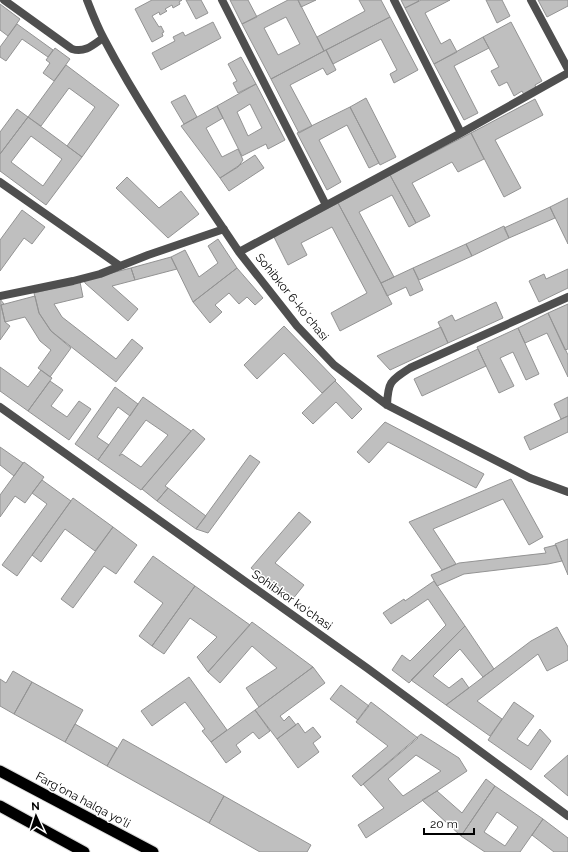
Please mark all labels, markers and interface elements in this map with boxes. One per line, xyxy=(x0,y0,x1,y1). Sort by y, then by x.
street label: Sohibkor 6-koʼchasi xyxy=(252,251,332,343)
street label: Sohibkor ko'chasi xyxy=(249,567,335,633)
street label: Farg‘ona halqa yo‘li xyxy=(33,769,133,831)
north arrow xyxy=(16,796,56,836)
text: N xyxy=(31,800,40,813)
scale bar xyxy=(424,810,474,836)
text: 20 m xyxy=(430,817,458,831)

